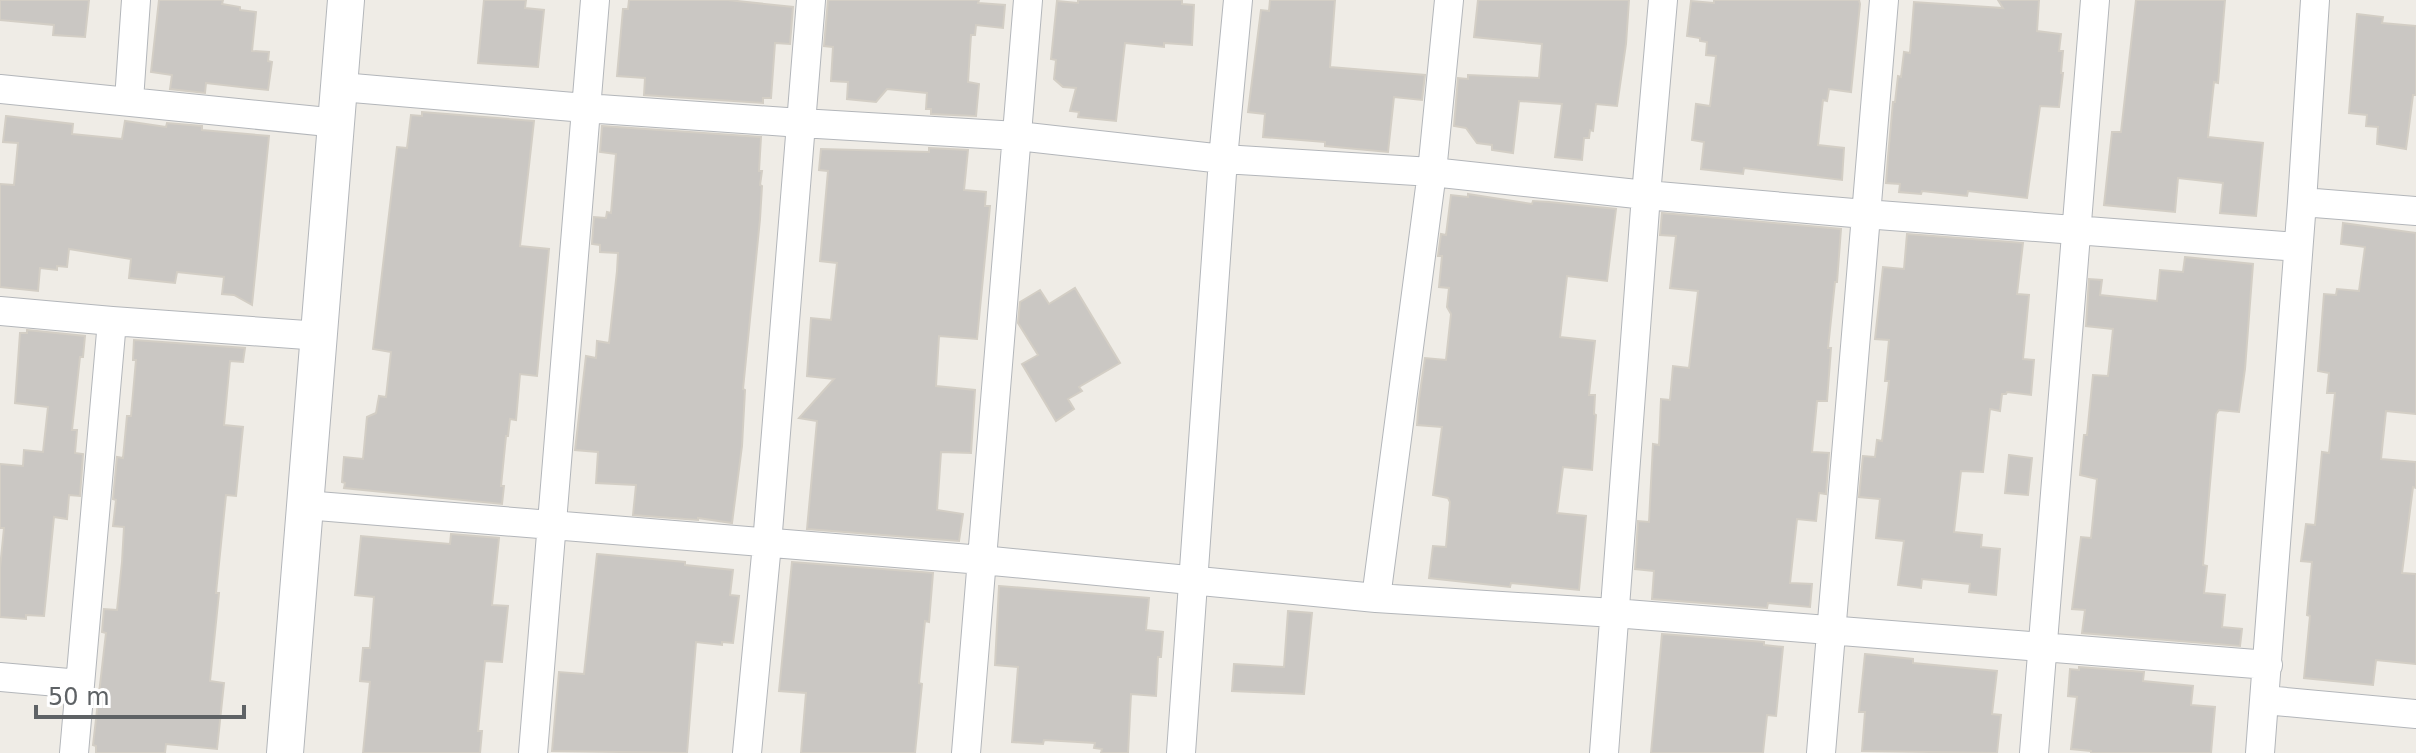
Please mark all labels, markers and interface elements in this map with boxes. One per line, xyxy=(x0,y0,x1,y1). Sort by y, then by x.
scale bar xyxy=(36,669,244,719)
text: 50 m xyxy=(48,683,110,711)

